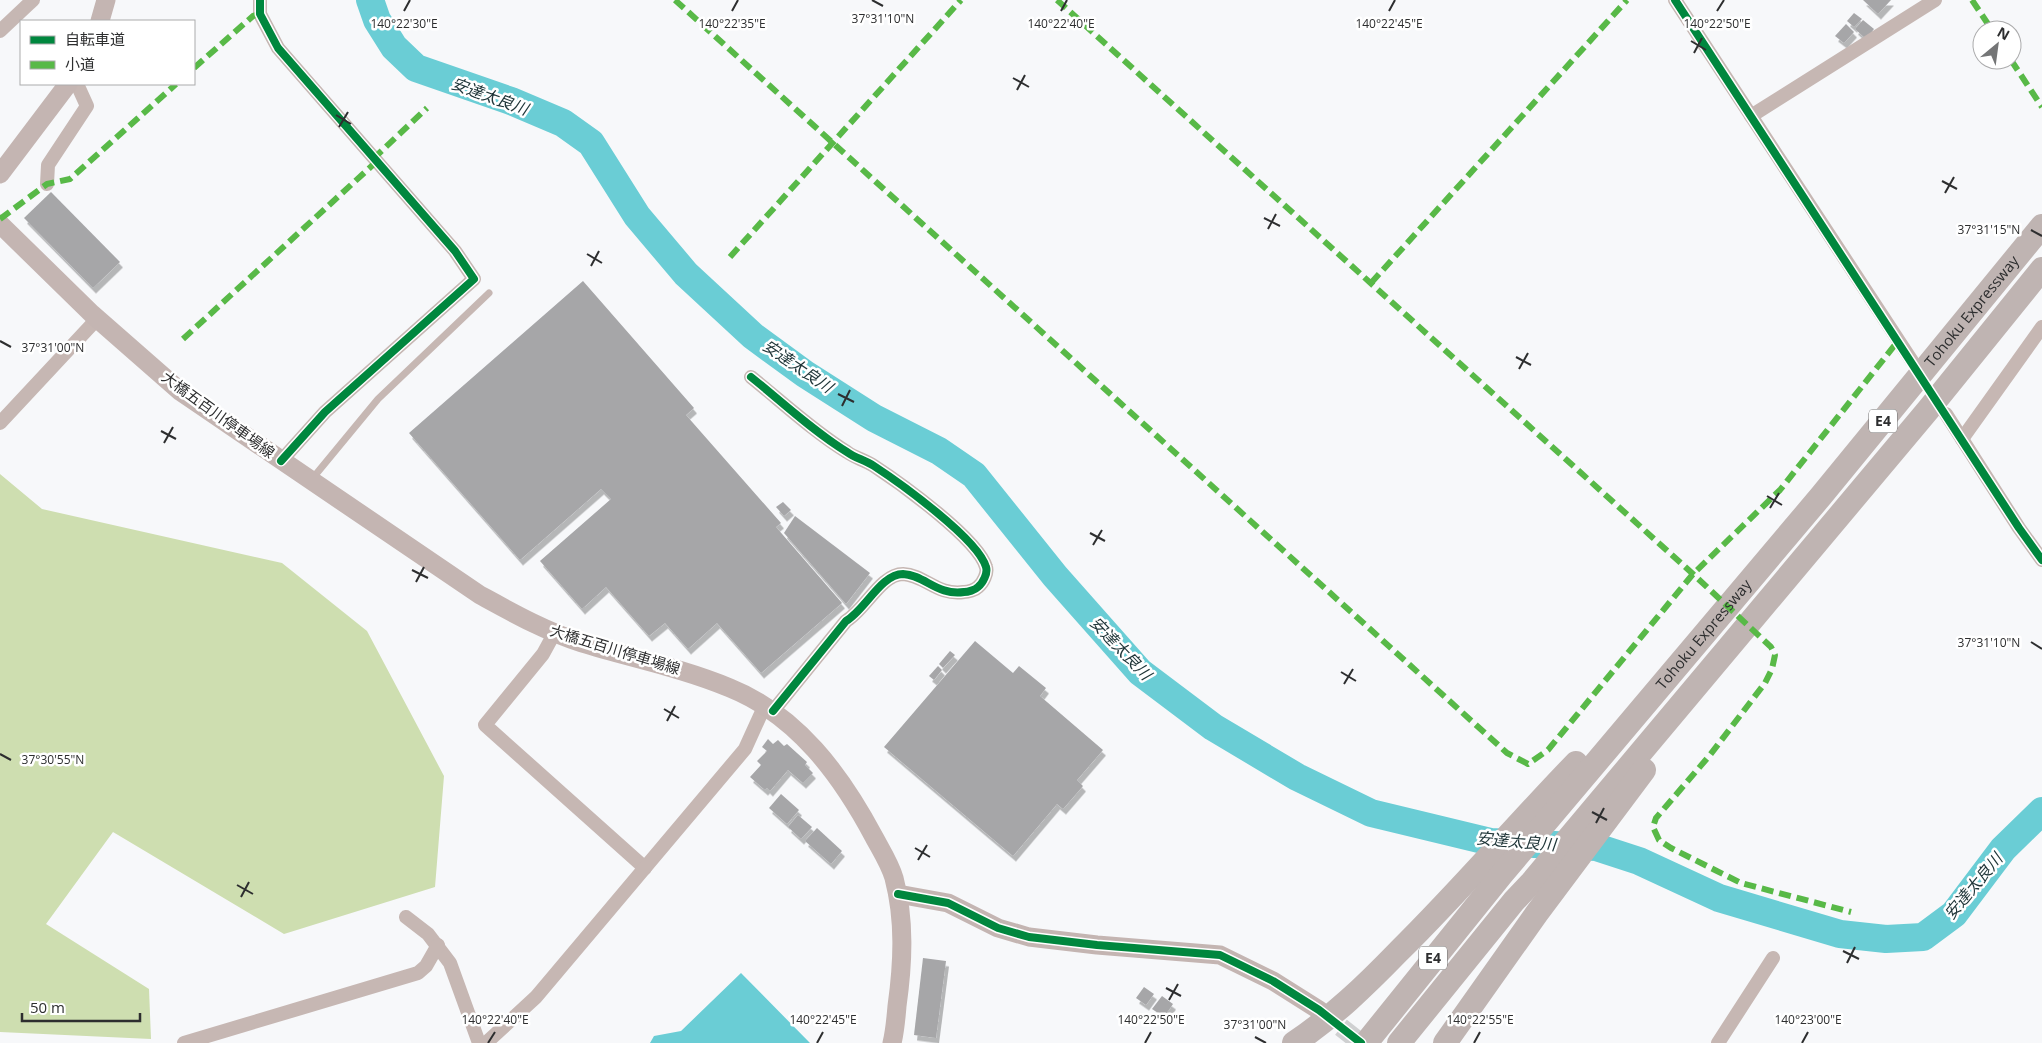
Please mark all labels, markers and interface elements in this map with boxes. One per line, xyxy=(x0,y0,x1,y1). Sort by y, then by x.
text: 37°31'10"N xyxy=(852,10,914,27)
text: 140°22'30"E xyxy=(370,15,438,32)
text: 140°22'35"E xyxy=(698,15,766,32)
text: 140°22'40"E xyxy=(1027,15,1095,32)
text: 140°22'45"E xyxy=(1355,15,1423,32)
text: 140°22'50"E xyxy=(1683,15,1751,32)
legend xyxy=(20,20,195,85)
north arrow xyxy=(1972,20,2022,70)
text: N xyxy=(1994,22,2013,44)
text: 自転車道 xyxy=(65,29,125,49)
text: 小道 xyxy=(65,54,95,74)
water label: 安達太良川 xyxy=(449,72,533,121)
text: 37°31'15"N xyxy=(1958,221,2020,238)
street label: Tohoku Expressway xyxy=(1920,251,2023,371)
water label: 安達太良川 xyxy=(759,335,839,399)
text: 37°31'00"N xyxy=(22,339,84,356)
street label: 大橋五百川停車場線 xyxy=(158,366,279,462)
road number: E4 xyxy=(1869,410,1897,432)
street label: Tohoku Expressway xyxy=(1651,574,1756,693)
water label: 安達太良川 xyxy=(1085,612,1158,686)
street label: 大橋五百川停車場線 xyxy=(548,620,683,678)
text: 37°31'10"N xyxy=(1958,634,2020,651)
text: 37°30'55"N xyxy=(22,751,84,768)
water label: 安達太良川 xyxy=(1475,827,1559,856)
water label: 安達太良川 xyxy=(1939,847,2008,924)
road number: E4 xyxy=(1419,946,1447,970)
scale bar xyxy=(22,990,140,1022)
text: 50 m xyxy=(30,997,65,1017)
text: 140°22'40"E xyxy=(461,1011,529,1028)
text: 140°22'45"E xyxy=(789,1011,857,1028)
text: 140°22'50"E xyxy=(1117,1011,1185,1028)
text: 140°22'55"E xyxy=(1446,1011,1514,1028)
text: 140°23'00"E xyxy=(1774,1011,1842,1028)
text: 37°31'00"N xyxy=(1224,1016,1286,1033)

